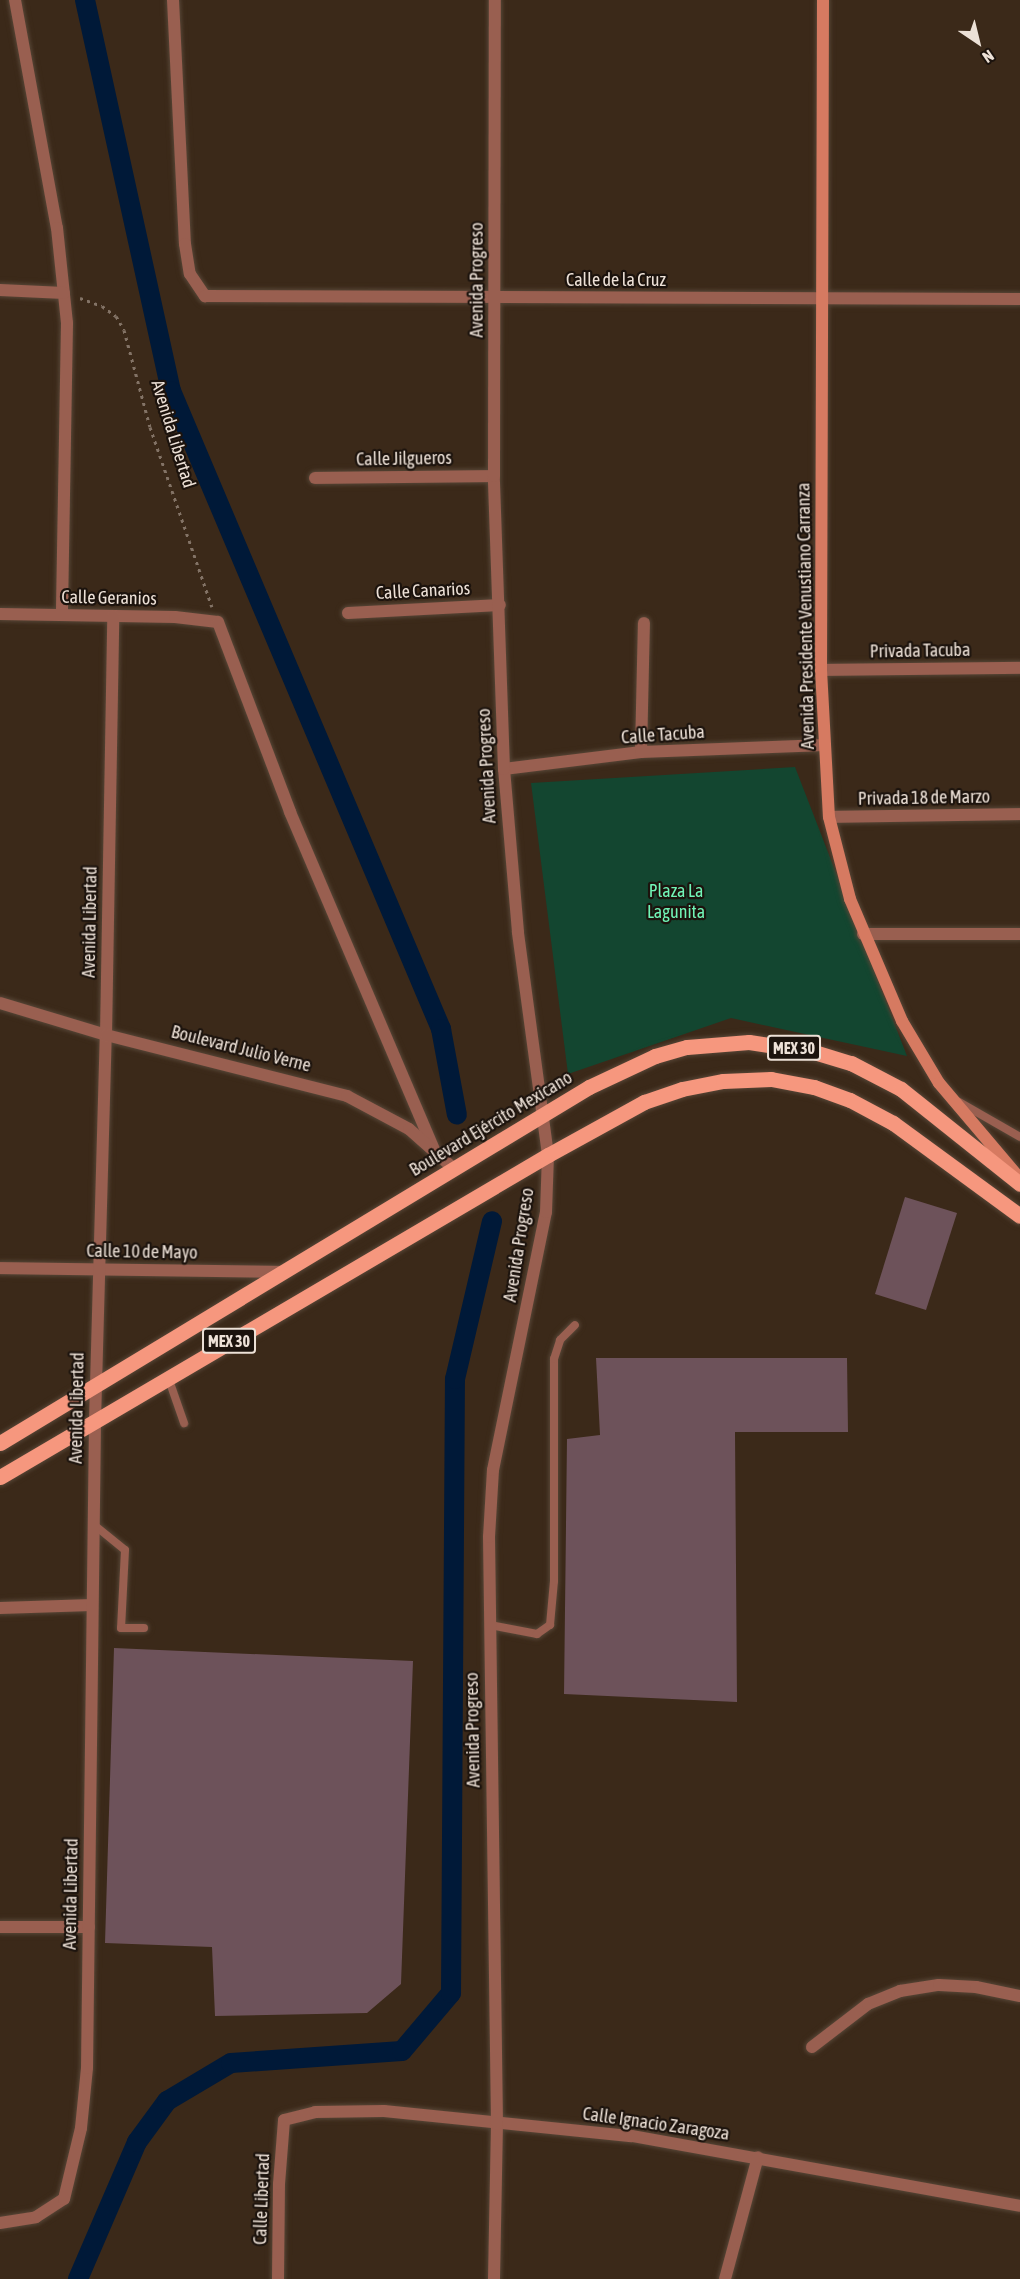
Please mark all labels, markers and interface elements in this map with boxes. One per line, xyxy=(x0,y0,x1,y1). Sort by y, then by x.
north arrow xyxy=(948,12,1008,72)
text: N xyxy=(979,47,997,67)
street label: Avenida Progreso xyxy=(466,222,488,338)
street label: Calle de la Cruz xyxy=(566,269,666,291)
street label: Avenida Libertad xyxy=(146,378,200,490)
street label: Calle Jilgueros xyxy=(356,447,452,471)
street label: Avenida Presidente Venustiano Carranza xyxy=(793,483,819,749)
street label: Calle Canarios xyxy=(375,578,471,604)
street label: Calle Geranios xyxy=(61,586,157,610)
street label: Privada Tacuba xyxy=(870,639,970,663)
street label: Avenida Progreso xyxy=(473,708,501,824)
street label: Calle Tacuba xyxy=(620,721,706,749)
street label: Privada 18 de Marzo xyxy=(858,786,990,810)
street label: Avenida Libertad xyxy=(78,866,102,978)
park label: Plaza La Lagunita xyxy=(647,881,705,924)
street label: Boulevard Julio Verne xyxy=(169,1021,313,1077)
road number: MEX 30 xyxy=(767,1035,821,1061)
street label: Boulevard Ejército Mexicano xyxy=(406,1067,576,1181)
street label: Avenida Progreso xyxy=(499,1186,539,1304)
street label: Calle 10 de Mayo xyxy=(86,1240,198,1264)
road number: MEX 30 xyxy=(202,1328,256,1354)
street label: Avenida Libertad xyxy=(65,1352,89,1464)
street label: Avenida Progreso xyxy=(461,1672,485,1788)
street label: Avenida Libertad xyxy=(59,1838,83,1950)
street label: Calle Ignacio Zaragoza xyxy=(581,2103,731,2145)
street label: Calle Libertad xyxy=(250,2153,274,2245)

